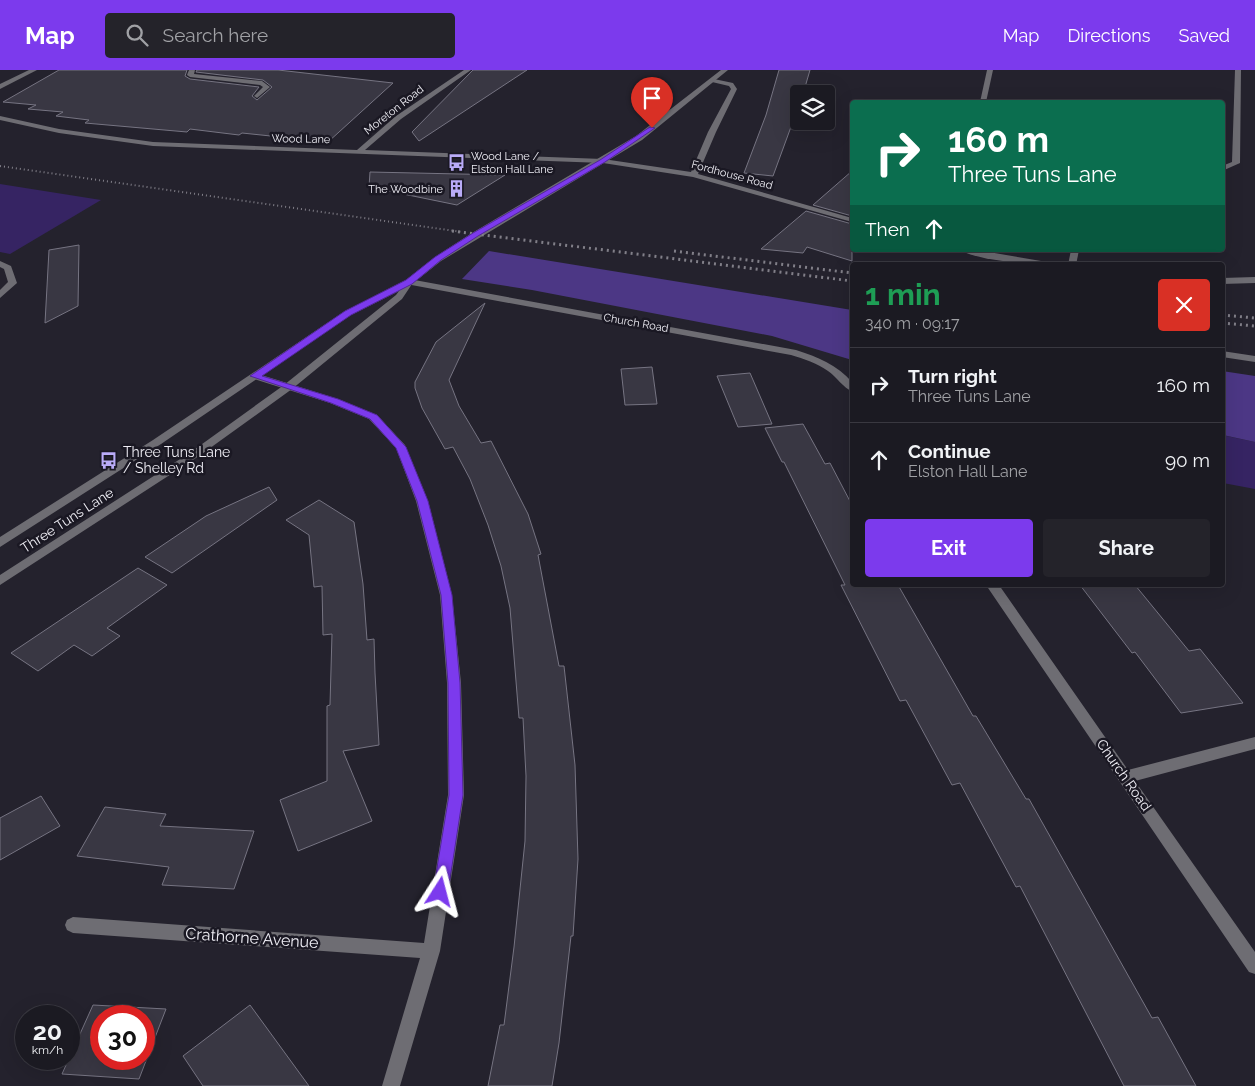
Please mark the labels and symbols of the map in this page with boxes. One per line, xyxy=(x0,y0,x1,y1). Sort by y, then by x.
pin xyxy=(631,77,673,128)
street label: Moreton Road xyxy=(362,83,426,137)
street label: Wood Lane xyxy=(271,132,331,146)
place label: Wood Lane / Elston Hall Lane xyxy=(471,150,554,176)
bus stop icon: Wood Lane / Elston Hall Lane xyxy=(447,152,467,172)
street label: Fordhouse Road xyxy=(690,158,774,192)
building icon: The Woodbine xyxy=(447,179,467,199)
place label: The Woodbine xyxy=(368,183,444,196)
street label: Church Road xyxy=(602,311,670,335)
place label: Three Tuns Lane / Shelley Rd xyxy=(123,444,230,476)
bus stop icon: Three Tuns Lane / Shelley Rd xyxy=(99,450,119,470)
street label: Three Tuns Lane xyxy=(18,484,116,556)
street label: Church Road xyxy=(1093,736,1155,814)
position arrow xyxy=(413,865,465,917)
street label: Crathorne Avenue xyxy=(185,924,319,952)
speed limit sign: 30 xyxy=(90,1005,155,1070)

